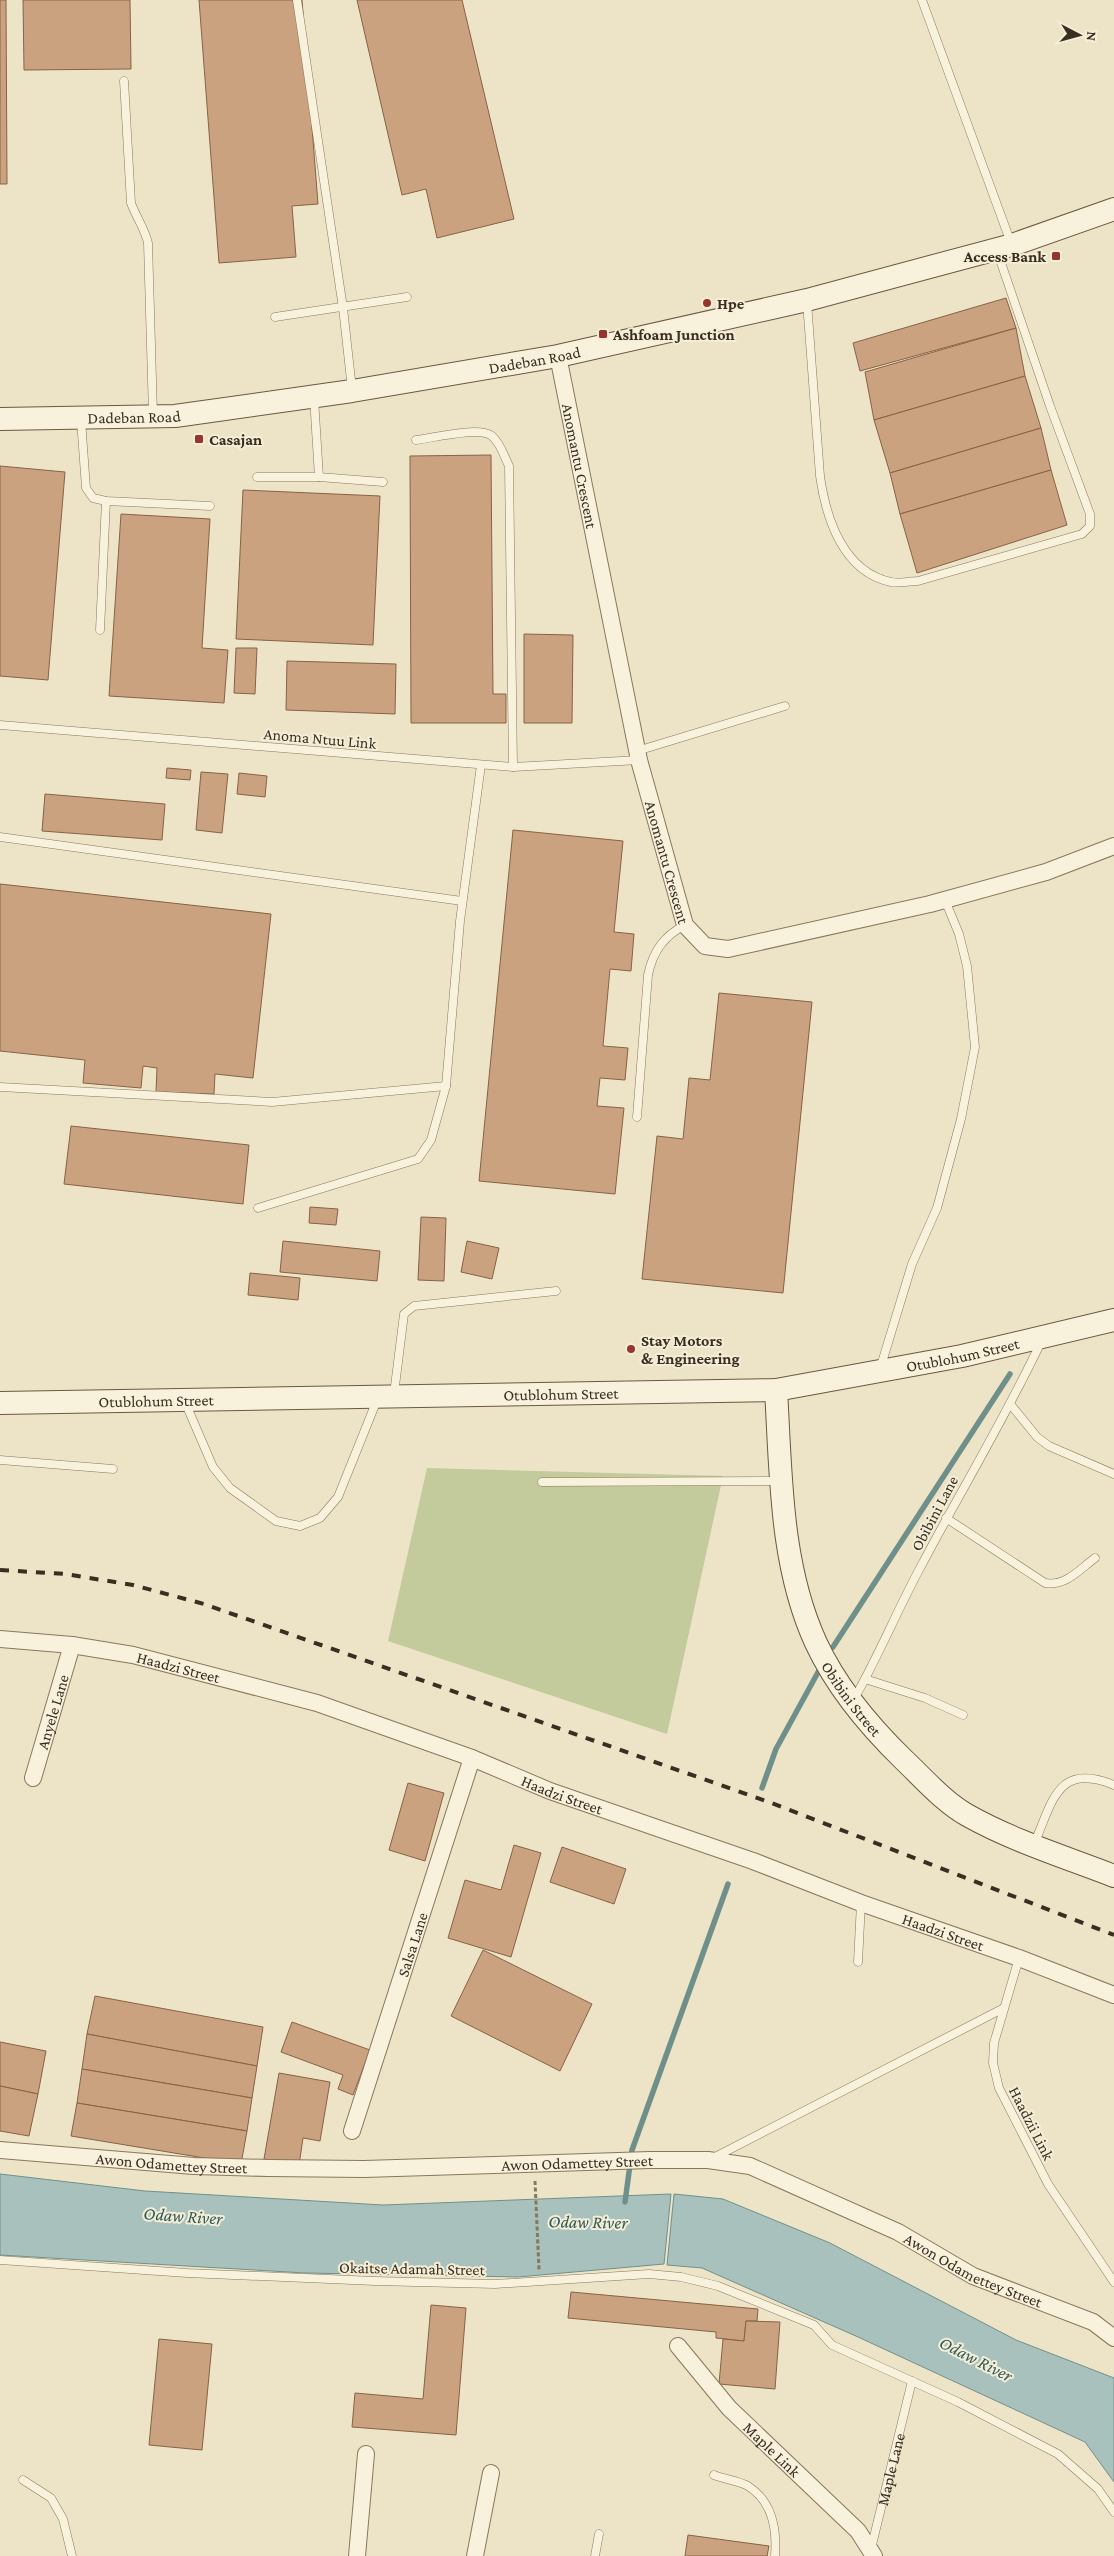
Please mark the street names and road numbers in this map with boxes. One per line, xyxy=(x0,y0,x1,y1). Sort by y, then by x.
street label: Dadeban Road xyxy=(487,343,583,377)
street label: Anomantu Crescent xyxy=(559,402,600,530)
street label: Dadeban Road xyxy=(87,407,182,426)
street label: Anoma Ntuu Link xyxy=(263,725,377,752)
street label: Anomantu Crescent xyxy=(642,799,692,926)
street label: Otublohum Street xyxy=(905,1335,1022,1375)
street label: Otublohum Street xyxy=(503,1385,619,1404)
street label: Otublohum Street xyxy=(98,1391,214,1410)
street label: Obibini Lane xyxy=(908,1473,961,1554)
street label: Haadzi Street xyxy=(135,1648,222,1686)
street label: Obibini Street xyxy=(818,1658,885,1740)
street label: Anyele Lane xyxy=(34,1673,72,1751)
street label: Haadzi Street xyxy=(519,1772,605,1818)
street label: Salsa Lane xyxy=(394,1910,431,1979)
street label: Haadzi Street xyxy=(900,1910,987,1954)
street label: Haadzii Link xyxy=(1006,2084,1058,2163)
street label: Awon Odamettey Street xyxy=(95,2150,248,2176)
street label: Awon Odamettey Street xyxy=(501,2152,654,2174)
street label: Awon Odamettey Street xyxy=(901,2230,1045,2311)
street label: Okaitse Adamah Street xyxy=(339,2259,486,2278)
street label: Maple Link xyxy=(740,2419,804,2481)
street label: Maple Lane xyxy=(874,2431,908,2508)

